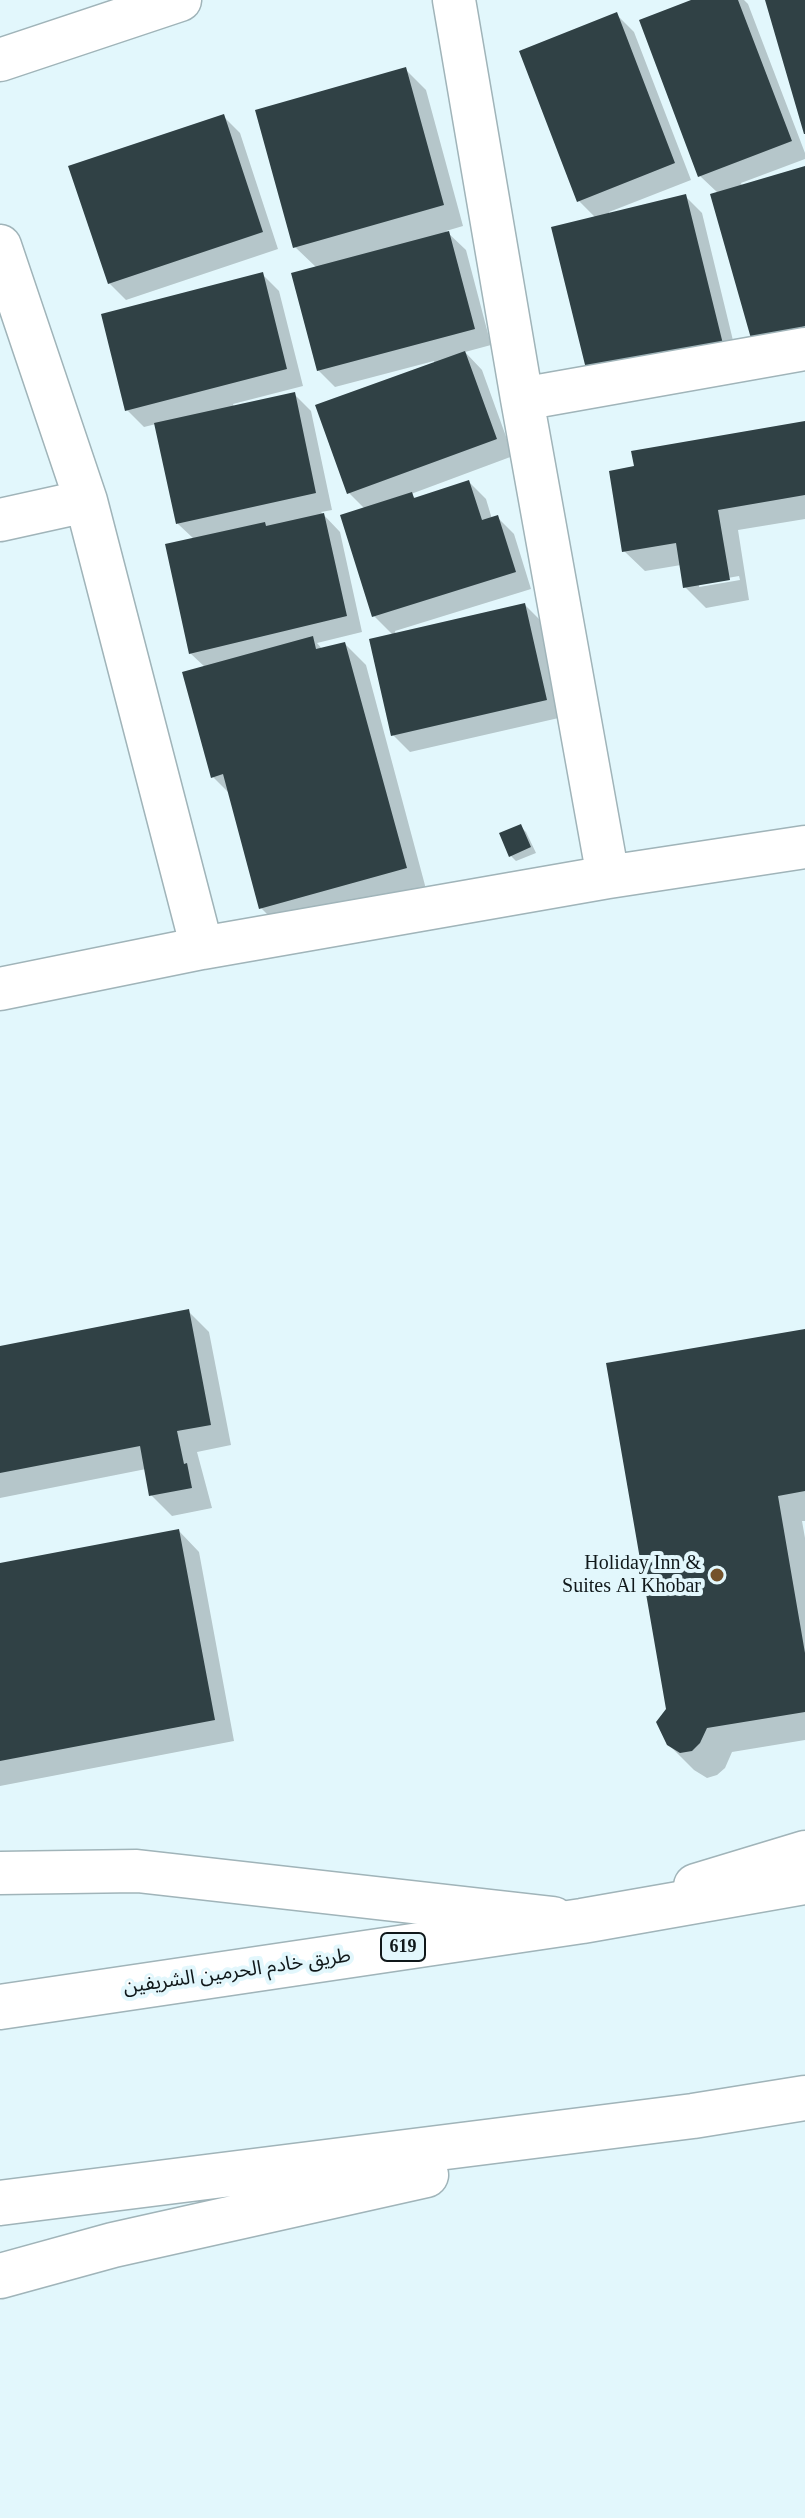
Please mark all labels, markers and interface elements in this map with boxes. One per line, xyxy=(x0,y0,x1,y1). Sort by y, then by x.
place label: Holiday Inn & Suites Al Khobar xyxy=(562,1552,701,1599)
marker: Holiday Inn & Suites Al Khobar xyxy=(708,1566,726,1584)
road number: 619 xyxy=(381,1933,425,1961)
street label: طريق خادم الحرمين الشريفين xyxy=(122,1944,352,2000)

